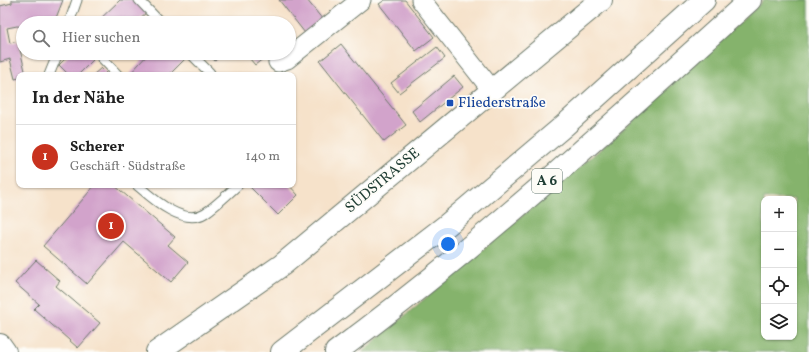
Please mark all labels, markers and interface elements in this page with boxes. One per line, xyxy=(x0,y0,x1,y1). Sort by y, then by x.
search box xyxy=(16,16,296,60)
icon: search xyxy=(30,27,52,49)
text: Hier suchen xyxy=(62,28,140,49)
text: In der Nähe xyxy=(32,87,125,110)
place label: Fliederstraße xyxy=(458,93,546,114)
marker: Fliederstraße xyxy=(445,98,455,108)
text: Scherer xyxy=(70,137,124,158)
street label: SÜDSTRASSE xyxy=(341,143,425,219)
text: 1 xyxy=(42,148,48,166)
text: 140 m xyxy=(246,148,280,166)
text: Geschäft · Südstraße xyxy=(70,158,185,176)
road number: A 6 xyxy=(532,169,562,193)
map controls xyxy=(761,196,797,340)
button: + xyxy=(761,196,797,232)
pin: 1 xyxy=(98,211,124,241)
button: − xyxy=(761,232,797,268)
your location xyxy=(438,234,458,254)
button: locate xyxy=(761,268,797,304)
button: layers xyxy=(761,304,797,340)

